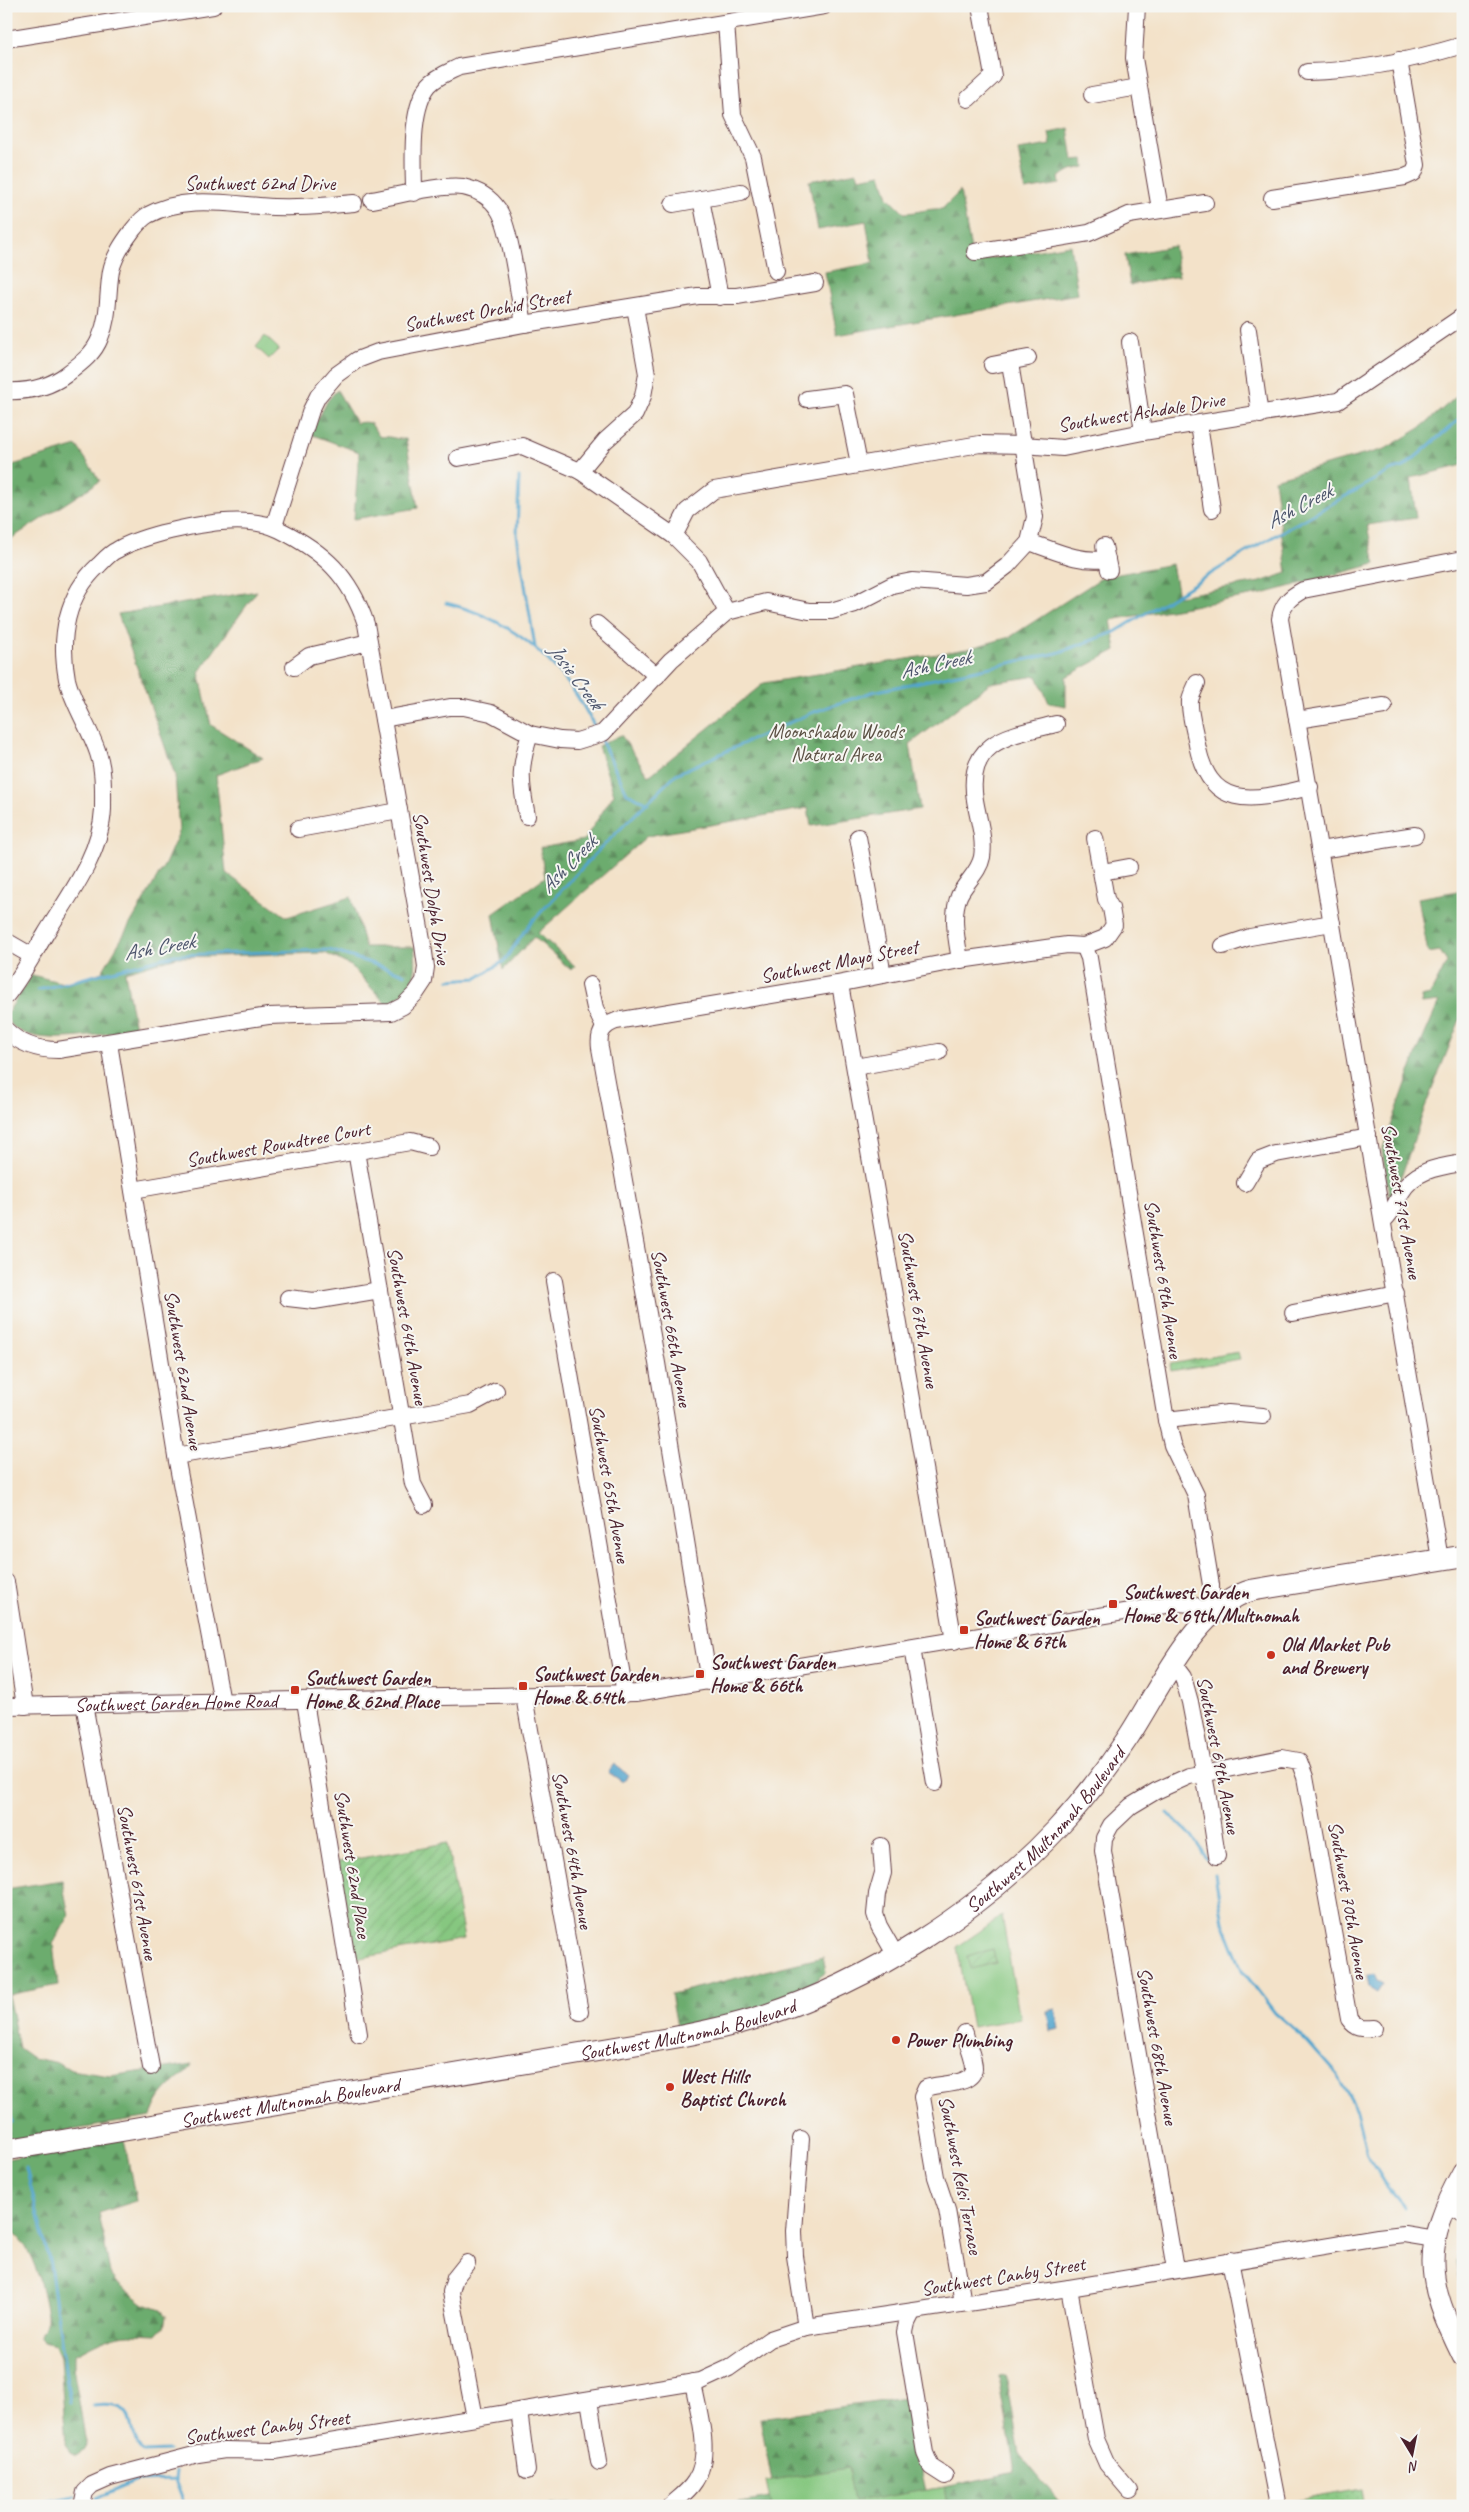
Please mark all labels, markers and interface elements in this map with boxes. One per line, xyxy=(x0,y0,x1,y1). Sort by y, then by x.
street label: Southwest 62nd Drive xyxy=(185,171,337,196)
street label: Southwest Orchid Street xyxy=(402,283,575,337)
street label: Southwest Ashdale Drive xyxy=(1056,387,1228,438)
water label: Ash Creek xyxy=(1262,476,1339,534)
water label: Josie Creek xyxy=(542,636,612,717)
water label: Ash Creek xyxy=(898,643,976,684)
park label: Moonshadow Woods Natural Area xyxy=(769,719,906,767)
street label: Southwest Dolph Drive xyxy=(407,810,456,968)
water label: Ash Creek xyxy=(534,827,604,899)
water label: Ash Creek xyxy=(122,927,199,966)
street label: Southwest Mayo Street xyxy=(758,933,923,989)
street label: Southwest Roundtree Court xyxy=(184,1116,374,1173)
street label: Southwest 71st Avenue xyxy=(1376,1122,1428,1282)
street label: Southwest 69th Avenue xyxy=(1139,1198,1189,1361)
street label: Southwest 67th Avenue xyxy=(892,1228,945,1391)
street label: Southwest 64th Avenue xyxy=(381,1245,434,1408)
street label: Southwest 66th Avenue xyxy=(645,1247,698,1410)
street label: Southwest 62nd Avenue xyxy=(159,1289,209,1453)
street label: Southwest 65th Avenue xyxy=(583,1403,636,1566)
place label: Southwest Garden Home & 69th/Multnomah xyxy=(1123,1580,1300,1628)
marker: Southwest Garden Home & 69th/Multnomah xyxy=(1107,1598,1119,1610)
place label: Southwest Garden Home & 67th xyxy=(974,1606,1100,1654)
marker: Southwest Garden Home & 67th xyxy=(958,1624,970,1636)
place label: Old Market Pub and Brewery xyxy=(1281,1632,1392,1680)
marker: Old Market Pub and Brewery xyxy=(1265,1649,1277,1661)
place label: Southwest Garden Home & 66th xyxy=(710,1650,836,1698)
place label: Southwest Garden Home & 64th xyxy=(533,1662,659,1710)
place label: Southwest Garden Home & 62nd Place xyxy=(305,1666,440,1714)
marker: Southwest Garden Home & 66th xyxy=(694,1668,706,1680)
street label: Southwest 69th Avenue xyxy=(1191,1674,1246,1837)
marker: Southwest Garden Home & 64th xyxy=(517,1680,529,1692)
marker: Southwest Garden Home & 62nd Place xyxy=(289,1684,301,1696)
street label: Southwest Garden Home Road xyxy=(74,1688,281,1718)
street label: Southwest Multnomah Boulevard xyxy=(961,1740,1133,1919)
street label: Southwest 64th Avenue xyxy=(546,1769,599,1932)
street label: Southwest 62nd Place xyxy=(328,1788,377,1941)
street label: Southwest 61st Avenue xyxy=(112,1803,164,1963)
street label: Southwest 70th Avenue xyxy=(1322,1819,1375,1982)
street label: Southwest 68th Avenue xyxy=(1131,1965,1184,2128)
street label: Southwest Multnomah Boulevard xyxy=(577,1992,802,2066)
place label: Power Plumbing xyxy=(906,2028,1014,2053)
marker: Power Plumbing xyxy=(890,2034,902,2046)
place label: West Hills Baptist Church xyxy=(680,2064,787,2112)
street label: Southwest Multnomah Boulevard xyxy=(179,2072,404,2133)
marker: West Hills Baptist Church xyxy=(664,2081,676,2093)
street label: Southwest Kelsi Terrace xyxy=(933,2094,988,2258)
street label: Southwest Canby Street xyxy=(919,2251,1089,2302)
street label: Southwest Canby Street xyxy=(183,2405,353,2450)
north arrow xyxy=(1386,2430,1436,2480)
text: N xyxy=(1406,2457,1420,2476)

